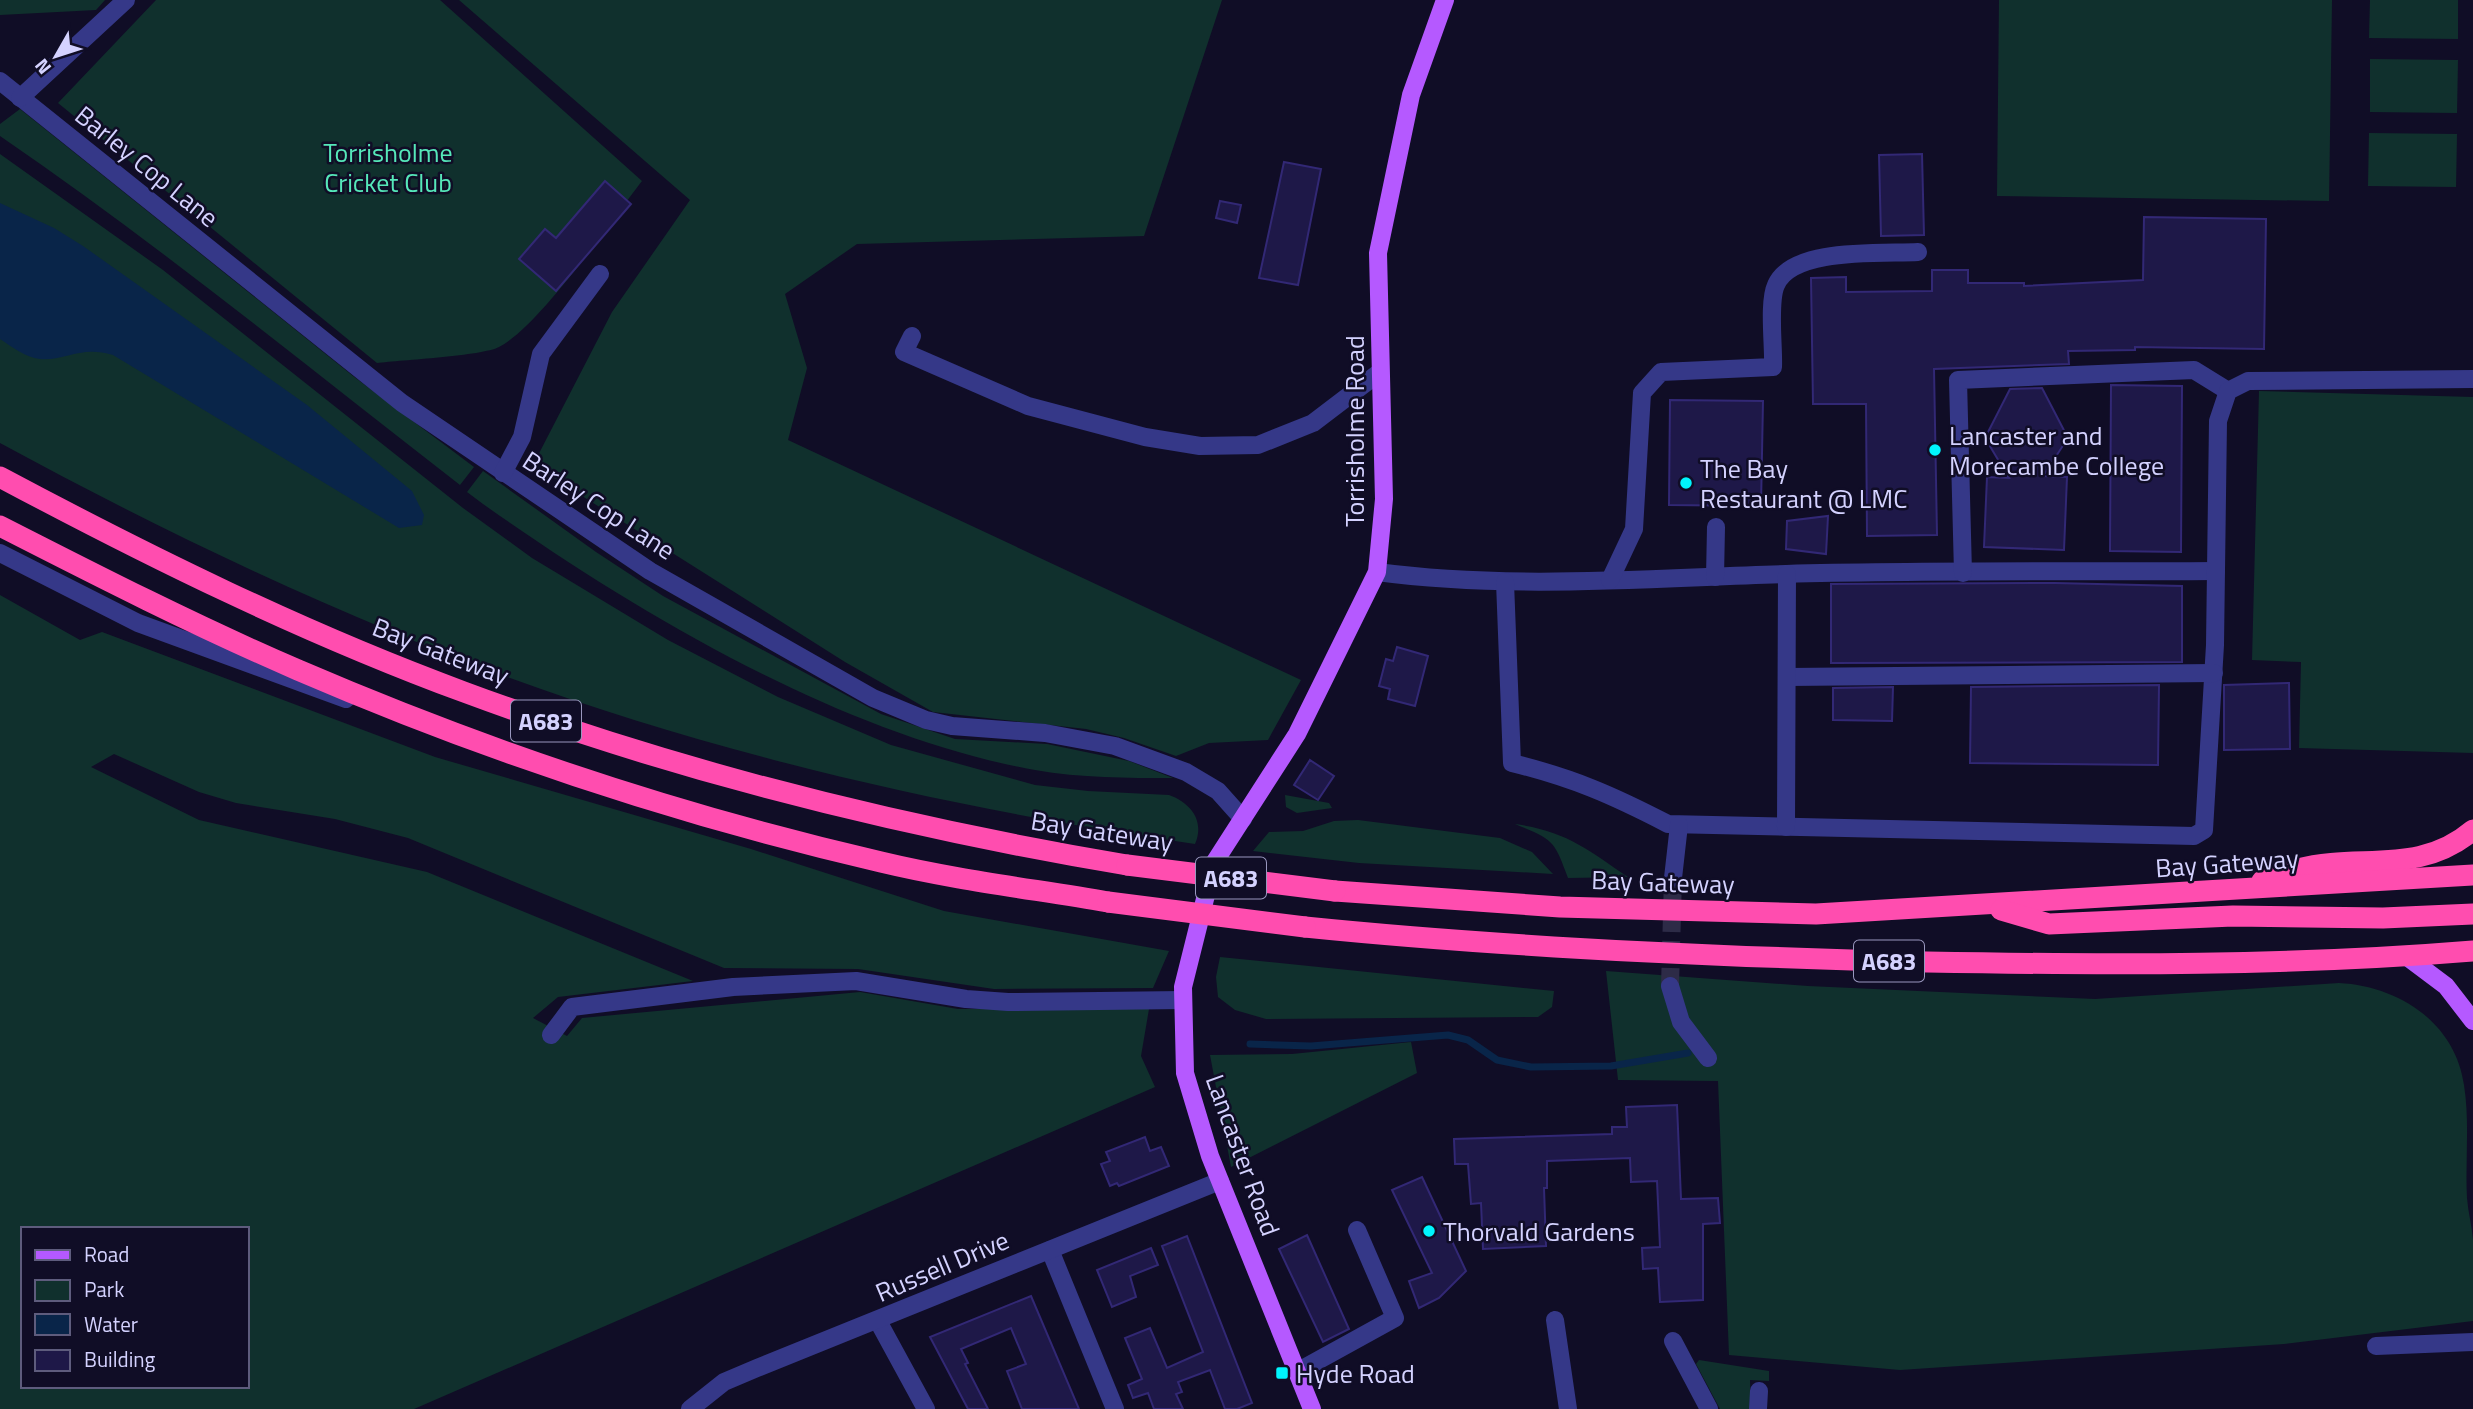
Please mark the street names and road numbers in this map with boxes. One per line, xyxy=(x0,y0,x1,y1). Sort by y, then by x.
street label: Barley Cop Lane xyxy=(67,96,227,236)
street label: Torrisholme Road xyxy=(1335,335,1374,527)
street label: Barley Cop Lane xyxy=(515,441,683,569)
street label: Bay Gateway xyxy=(367,607,515,695)
road number: A683 xyxy=(511,700,581,742)
street label: Bay Gateway xyxy=(1028,801,1176,861)
street label: Bay Gateway xyxy=(2154,839,2300,887)
road number: A683 xyxy=(1196,858,1266,898)
street label: Bay Gateway xyxy=(1591,860,1735,904)
road number: A683 xyxy=(1854,940,1924,981)
street label: Lancaster Road xyxy=(1196,1069,1290,1241)
street label: Russell Drive xyxy=(869,1220,1015,1312)

